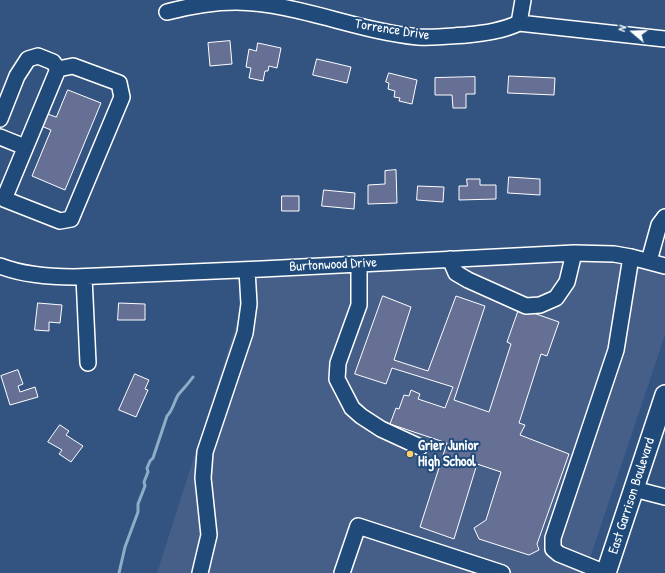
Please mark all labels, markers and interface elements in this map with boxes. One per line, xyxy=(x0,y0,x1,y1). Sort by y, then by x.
north arrow xyxy=(613,12,653,52)
street label: Torrence Drive xyxy=(353,16,431,44)
text: N xyxy=(614,23,629,33)
street label: Burtonwood Drive xyxy=(289,254,377,276)
street label: East Garrison Boulevard xyxy=(605,436,659,556)
place label: Grier Junior High School xyxy=(418,438,479,470)
marker: Grier Junior High School xyxy=(405,449,415,459)

